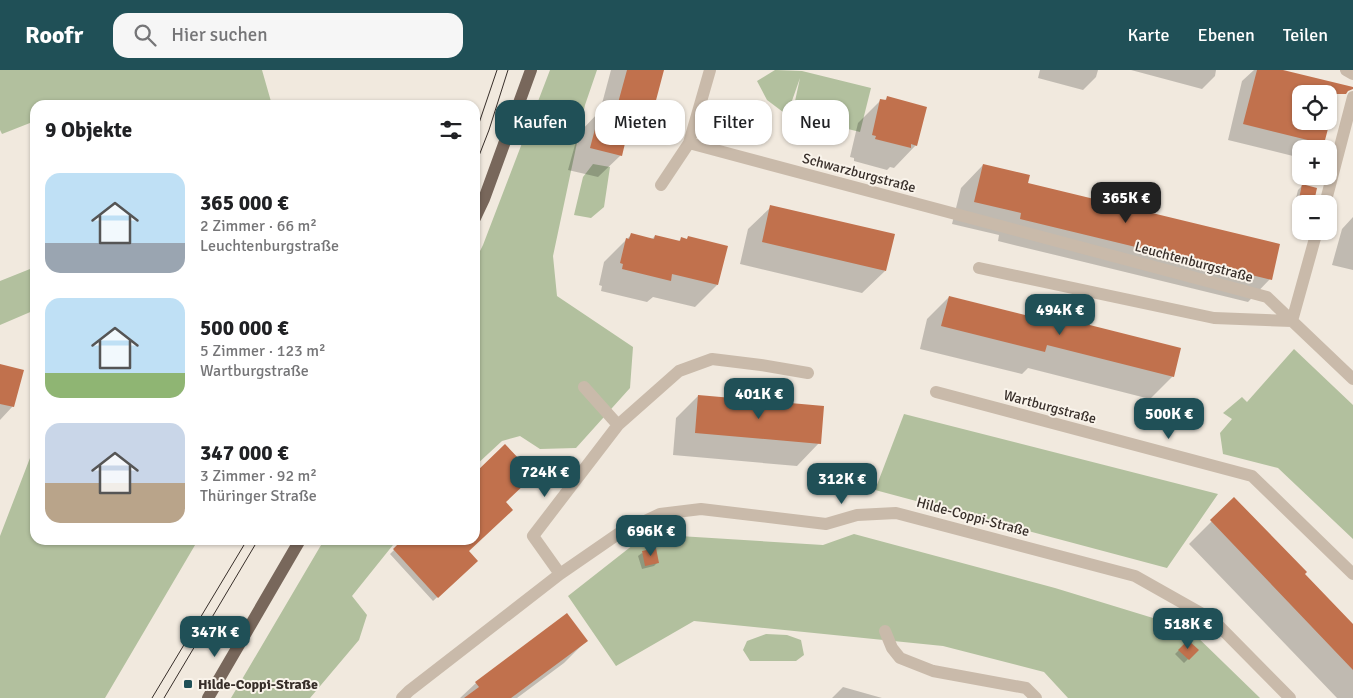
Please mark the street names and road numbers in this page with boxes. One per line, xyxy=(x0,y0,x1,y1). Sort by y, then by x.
street label: Schwarzburgstraße xyxy=(800,150,918,196)
street label: Leuchtenburgstraße xyxy=(1133,238,1255,286)
street label: Wartburgstraße xyxy=(1002,386,1098,428)
street label: Hilde-Coppi-Straße xyxy=(915,494,1031,540)

